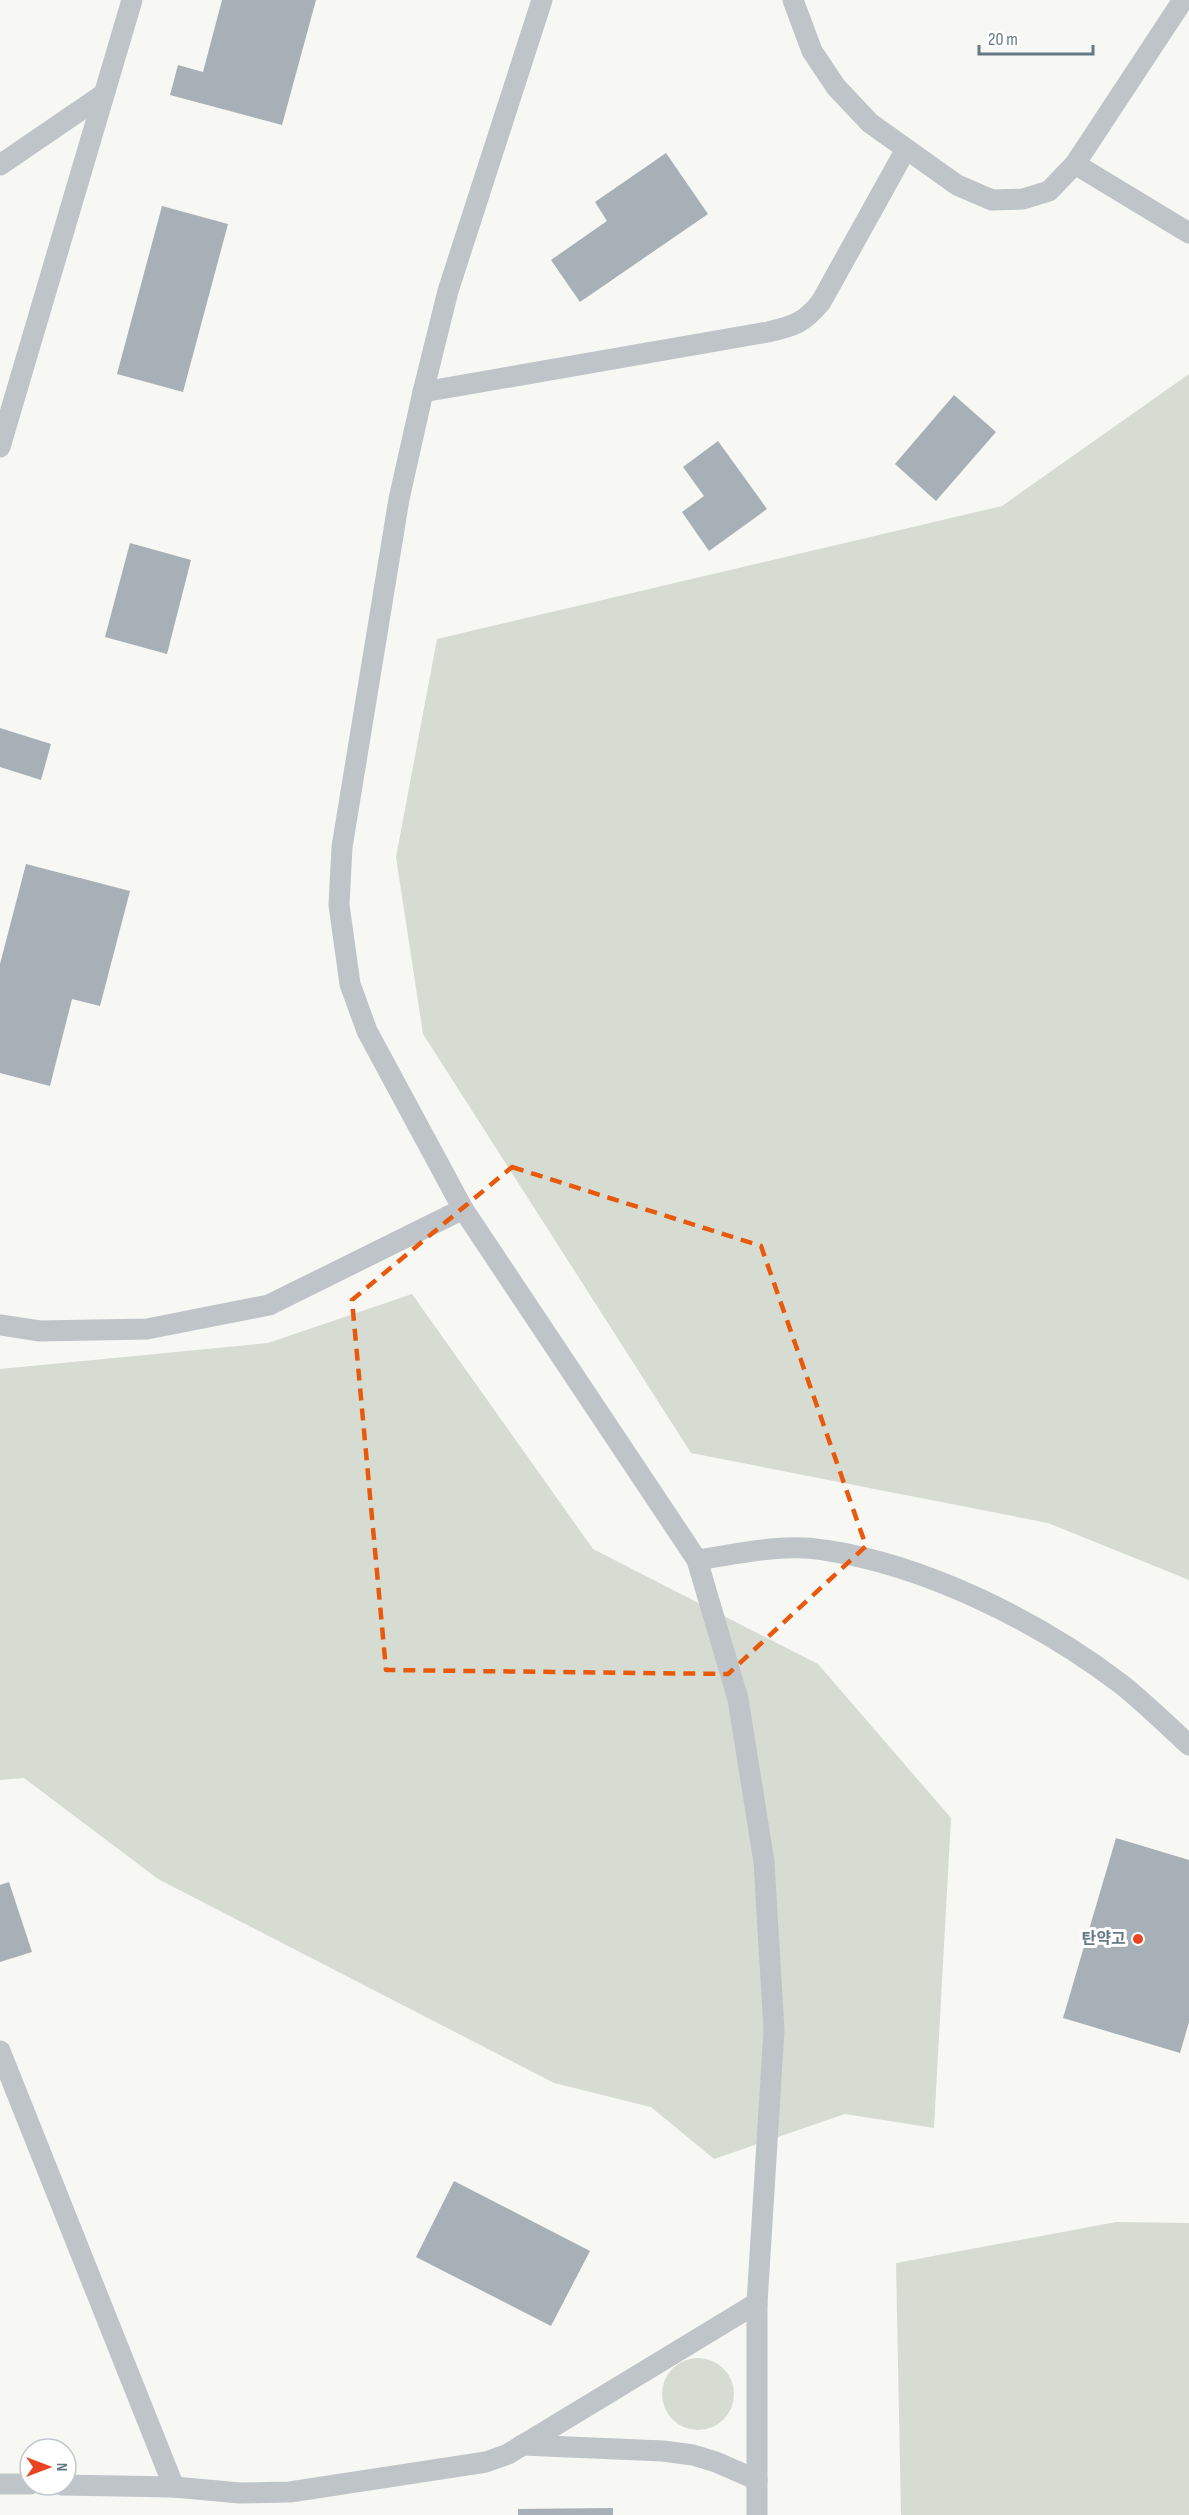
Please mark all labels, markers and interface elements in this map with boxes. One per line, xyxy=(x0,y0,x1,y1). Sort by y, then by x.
scale bar xyxy=(979,18,1093,56)
text: 20 m xyxy=(988,29,1018,50)
place label: 탄약고 xyxy=(1082,1930,1126,1949)
marker: 탄약고 xyxy=(1131,1932,1145,1946)
north arrow xyxy=(18,2437,78,2497)
text: N xyxy=(52,2463,71,2471)

